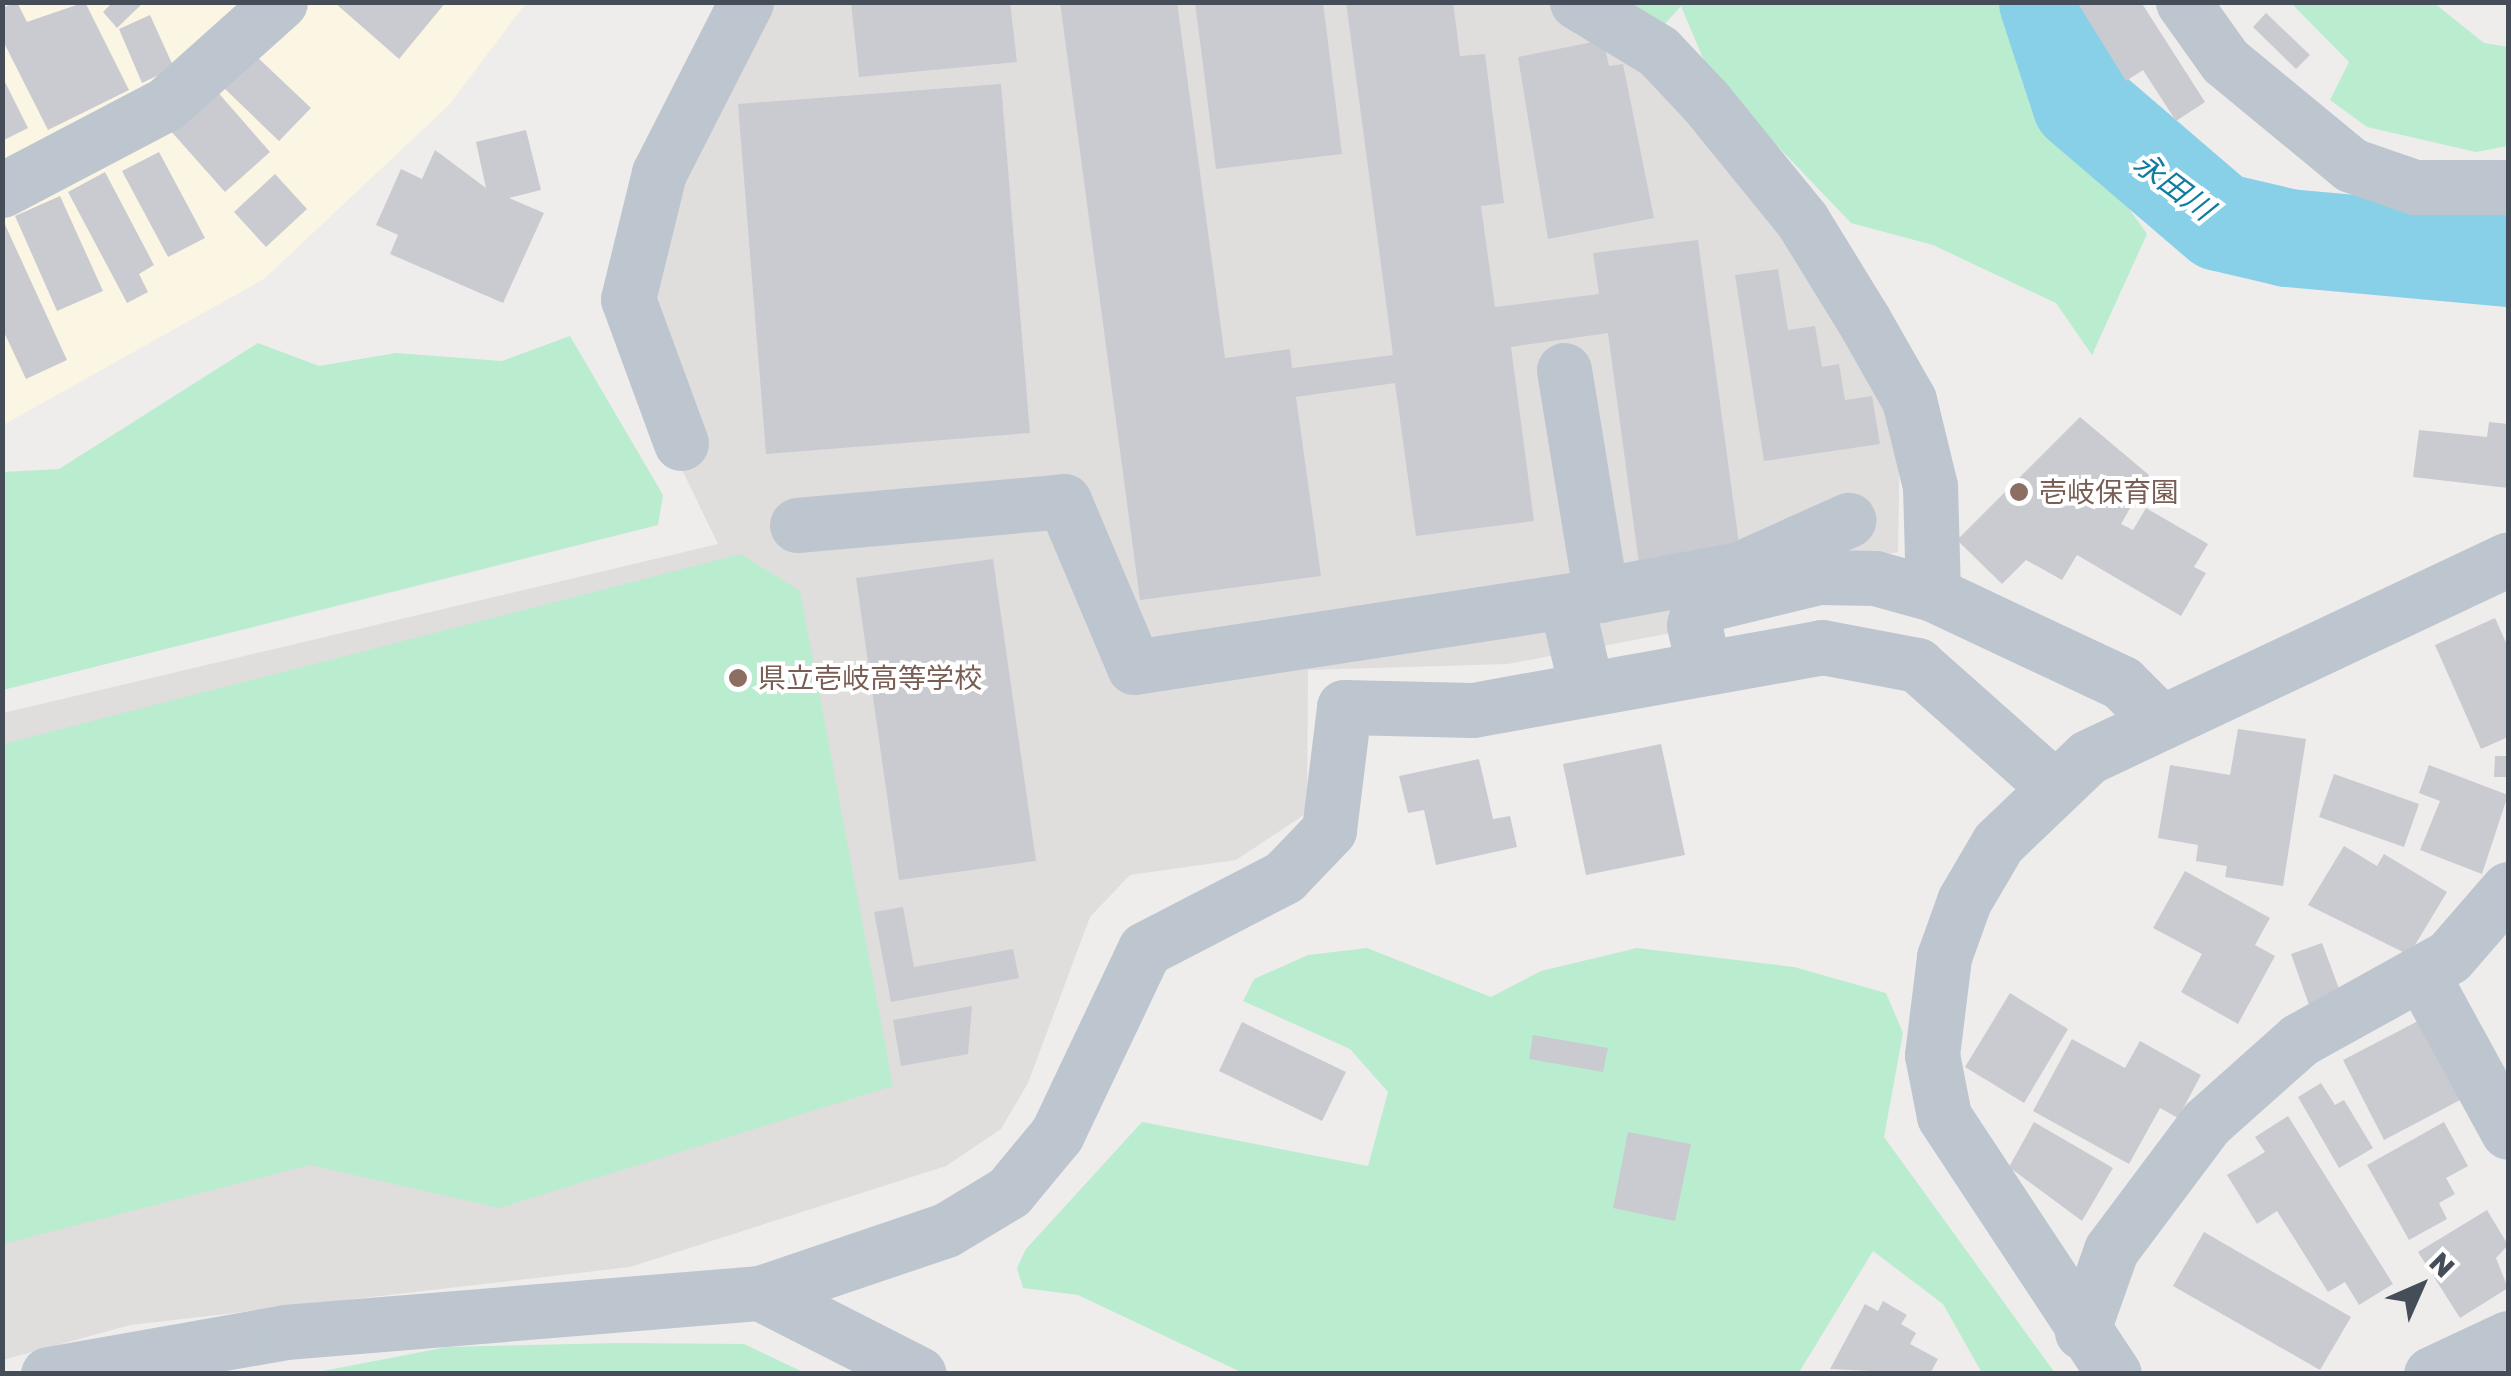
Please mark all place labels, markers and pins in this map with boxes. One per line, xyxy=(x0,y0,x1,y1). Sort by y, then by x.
place label: 壱岐保育園 xyxy=(2039,475,2179,509)
marker: 壱岐保育園 xyxy=(2008,481,2030,503)
place label: 県立壱岐高等学校 xyxy=(758,661,982,695)
marker: 県立壱岐高等学校 xyxy=(727,667,749,689)

